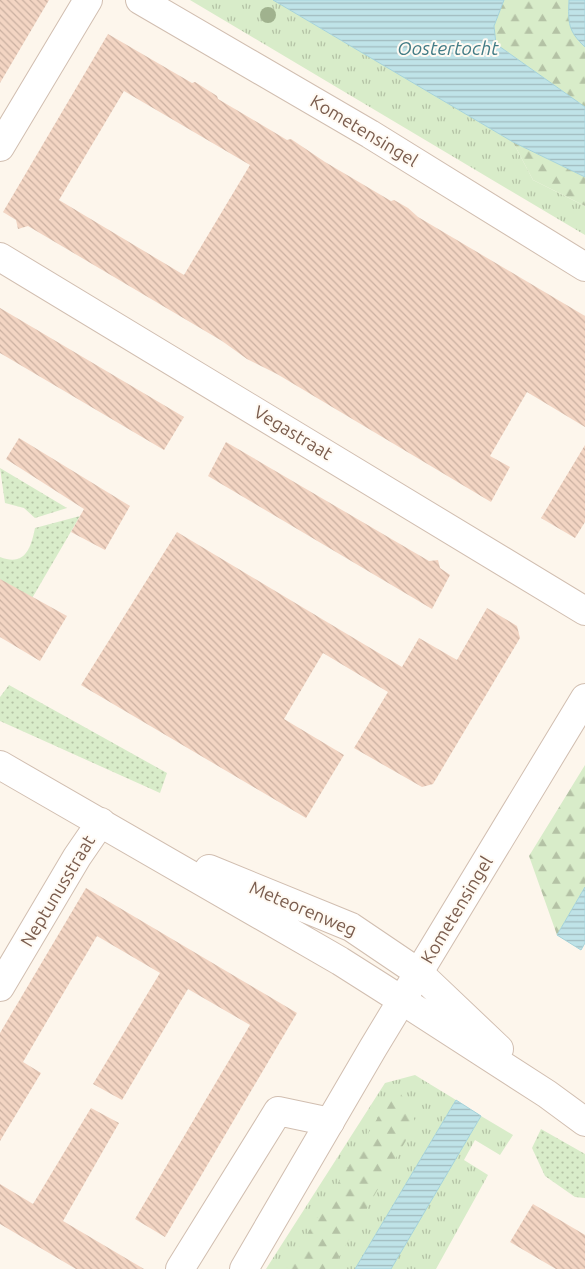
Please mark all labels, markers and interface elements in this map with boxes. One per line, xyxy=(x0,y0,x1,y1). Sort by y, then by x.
water label: Oostertocht xyxy=(397,37,499,59)
street label: Kometensingel xyxy=(307,90,422,170)
street label: Vegastraat xyxy=(251,401,336,463)
street label: Neptunusstraat xyxy=(16,831,98,950)
street label: Kometensingel xyxy=(416,852,496,967)
street label: Meteorenweg xyxy=(247,877,360,940)

